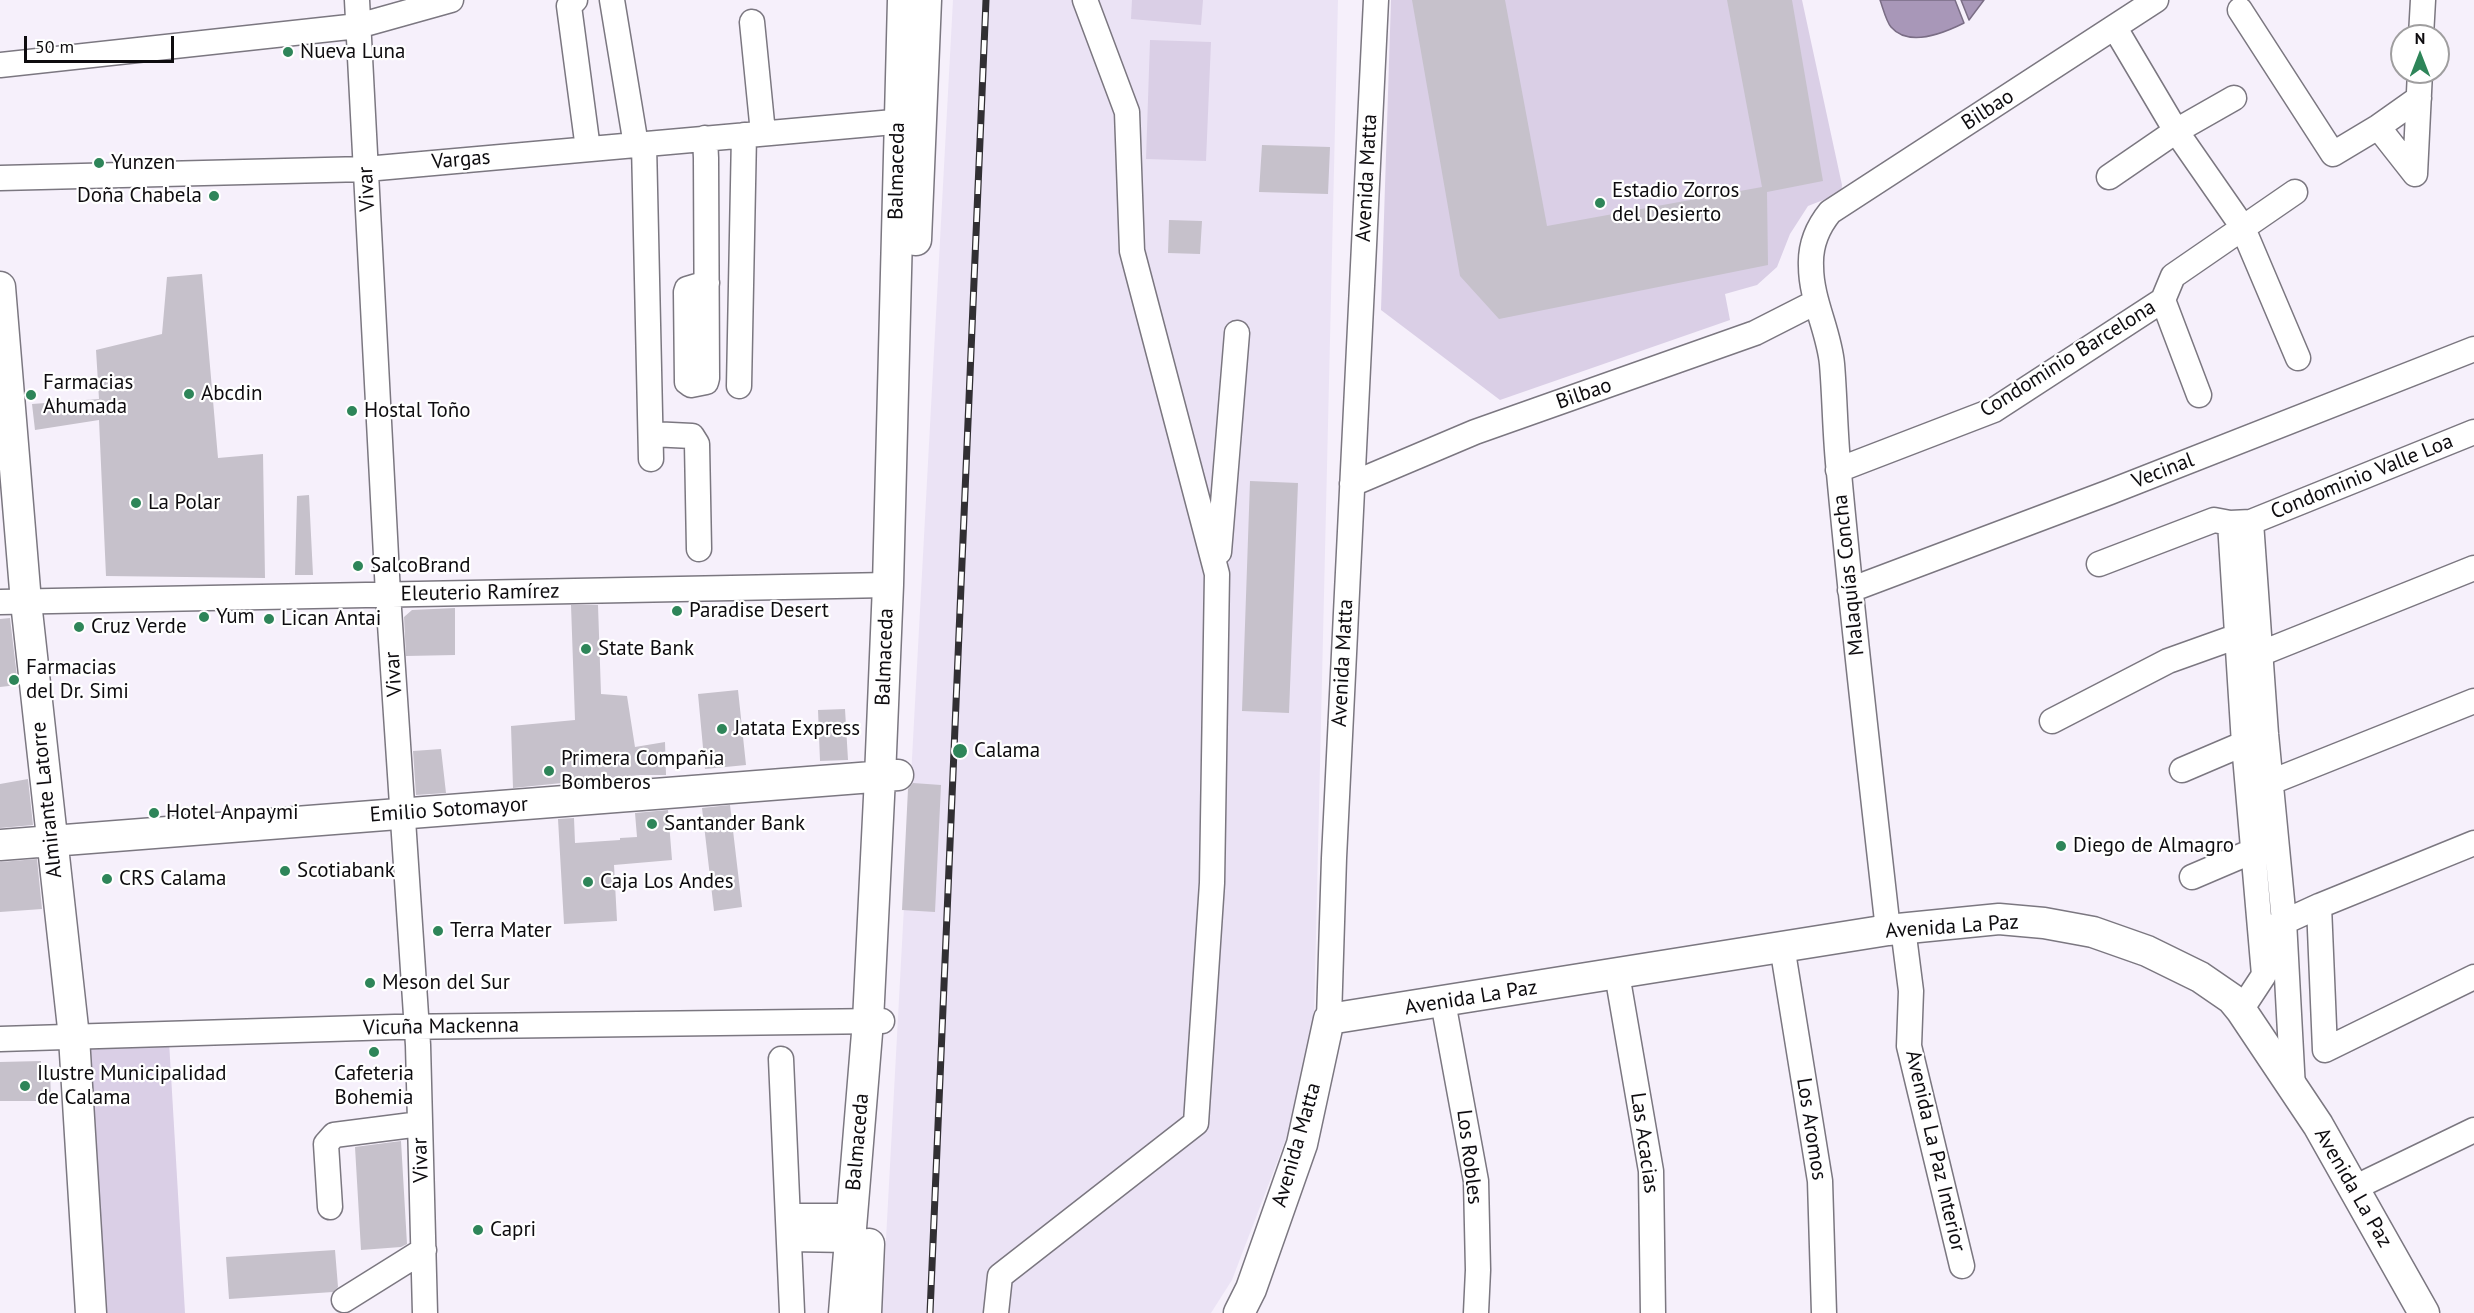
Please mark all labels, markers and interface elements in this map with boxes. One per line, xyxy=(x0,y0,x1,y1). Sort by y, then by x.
scale bar xyxy=(27,24,177,62)
north arrow xyxy=(2390,24,2450,84)
text: N xyxy=(2415,28,2425,48)
text: 50 m xyxy=(35,35,74,58)
place label: Nueva Luna xyxy=(300,39,405,65)
marker: Nueva Luna xyxy=(281,45,295,59)
street label: Bilbao xyxy=(1957,84,2019,136)
street label: Avenida Matta xyxy=(1351,113,1383,243)
street label: Balmaceda xyxy=(884,122,910,220)
street label: Vargas xyxy=(431,145,491,175)
place label: Yunzen xyxy=(111,150,175,176)
marker: Yunzen xyxy=(92,156,106,170)
street label: Vivar xyxy=(353,166,381,212)
place label: Estadio Zorros del Desierto xyxy=(1612,178,1739,228)
place label: Doña Chabela xyxy=(77,183,202,209)
marker: Doña Chabela xyxy=(207,189,221,203)
marker: Estadio Zorros del Desierto xyxy=(1593,196,1607,210)
street label: Condominio Barcelona xyxy=(1976,295,2160,423)
place label: Farmacias Ahumada xyxy=(43,370,133,420)
street label: Bilbao xyxy=(1553,373,1615,415)
place label: Abcdin xyxy=(201,381,263,407)
marker: Abcdin xyxy=(182,387,196,401)
marker: Farmacias Ahumada xyxy=(24,388,38,402)
place label: Hostal Toño xyxy=(364,398,470,424)
marker: Hostal Toño xyxy=(345,404,359,418)
street label: Condominio Valle Loa xyxy=(2267,429,2457,525)
street label: Vecinal xyxy=(2128,448,2198,494)
place label: La Polar xyxy=(148,490,220,516)
street label: Malaquías Concha xyxy=(1828,493,1870,657)
marker: La Polar xyxy=(129,496,143,510)
place label: SalcoBrand xyxy=(370,553,471,579)
marker: SalcoBrand xyxy=(351,559,365,573)
street label: Eleuterio Ramírez xyxy=(400,579,560,607)
place label: Paradise Desert xyxy=(689,598,829,624)
street label: Avenida Matta xyxy=(1327,598,1359,728)
place label: Yum xyxy=(216,604,255,630)
marker: Paradise Desert xyxy=(670,604,684,618)
place label: Lican Antai xyxy=(281,606,381,632)
street label: Balmaceda xyxy=(871,608,899,706)
marker: Yum xyxy=(197,610,211,624)
marker: Lican Antai xyxy=(262,612,276,626)
place label: Cruz Verde xyxy=(91,614,187,640)
marker: Cruz Verde xyxy=(72,620,86,634)
place label: State Bank xyxy=(598,636,694,662)
marker: State Bank xyxy=(579,642,593,656)
street label: Vivar xyxy=(380,651,408,697)
place label: Farmacias del Dr. Simi xyxy=(26,655,129,705)
marker: Farmacias del Dr. Simi xyxy=(7,673,21,687)
place label: Jatata Express xyxy=(734,716,860,742)
street label: Almirante Latorre xyxy=(26,720,68,880)
marker: Jatata Express xyxy=(715,722,729,736)
place label: Calama xyxy=(974,738,1040,764)
marker: Calama xyxy=(951,742,969,760)
place label: Primera Compañia Bomberos xyxy=(561,746,725,796)
marker: Primera Compañia Bomberos xyxy=(542,764,556,778)
street label: Emilio Sotomayor xyxy=(369,792,529,828)
place label: Hotel Anpaymi xyxy=(166,800,299,826)
marker: Hotel Anpaymi xyxy=(147,806,161,820)
place label: Santander Bank xyxy=(664,811,805,837)
marker: Santander Bank xyxy=(645,817,659,831)
place label: Diego de Almagro xyxy=(2073,833,2234,859)
marker: Diego de Almagro xyxy=(2054,839,2068,853)
place label: Scotiabank xyxy=(297,858,395,884)
marker: Scotiabank xyxy=(278,864,292,878)
place label: CRS Calama xyxy=(119,866,226,892)
place label: Caja Los Andes xyxy=(600,869,734,895)
marker: CRS Calama xyxy=(100,872,114,886)
marker: Caja Los Andes xyxy=(581,875,595,889)
street label: Avenida La Paz xyxy=(1884,910,2020,944)
place label: Terra Mater xyxy=(450,918,552,944)
marker: Terra Mater xyxy=(431,924,445,938)
place label: Meson del Sur xyxy=(382,970,510,996)
street label: Avenida La Paz xyxy=(1403,975,1539,1021)
marker: Meson del Sur xyxy=(363,976,377,990)
street label: Vicuña Mackenna xyxy=(363,1013,519,1041)
marker: Cafeteria Bohemia xyxy=(367,1045,381,1059)
street label: Avenida La Paz Interior xyxy=(1900,1048,1970,1254)
place label: Ilustre Municipalidad de Calama xyxy=(37,1061,227,1111)
place label: Cafeteria Bohemia xyxy=(334,1061,414,1111)
street label: Los Aromos xyxy=(1790,1076,1832,1182)
marker: Ilustre Municipalidad de Calama xyxy=(18,1079,32,1093)
street label: Avenida Matta xyxy=(1267,1080,1327,1210)
street label: Las Acacias xyxy=(1624,1091,1664,1195)
street label: Balmaceda xyxy=(841,1092,875,1192)
street label: Los Robles xyxy=(1451,1108,1487,1206)
street label: Avenida La Paz xyxy=(2309,1124,2397,1252)
street label: Vivar xyxy=(408,1137,434,1183)
place label: Capri xyxy=(490,1217,536,1243)
marker: Capri xyxy=(471,1223,485,1237)

